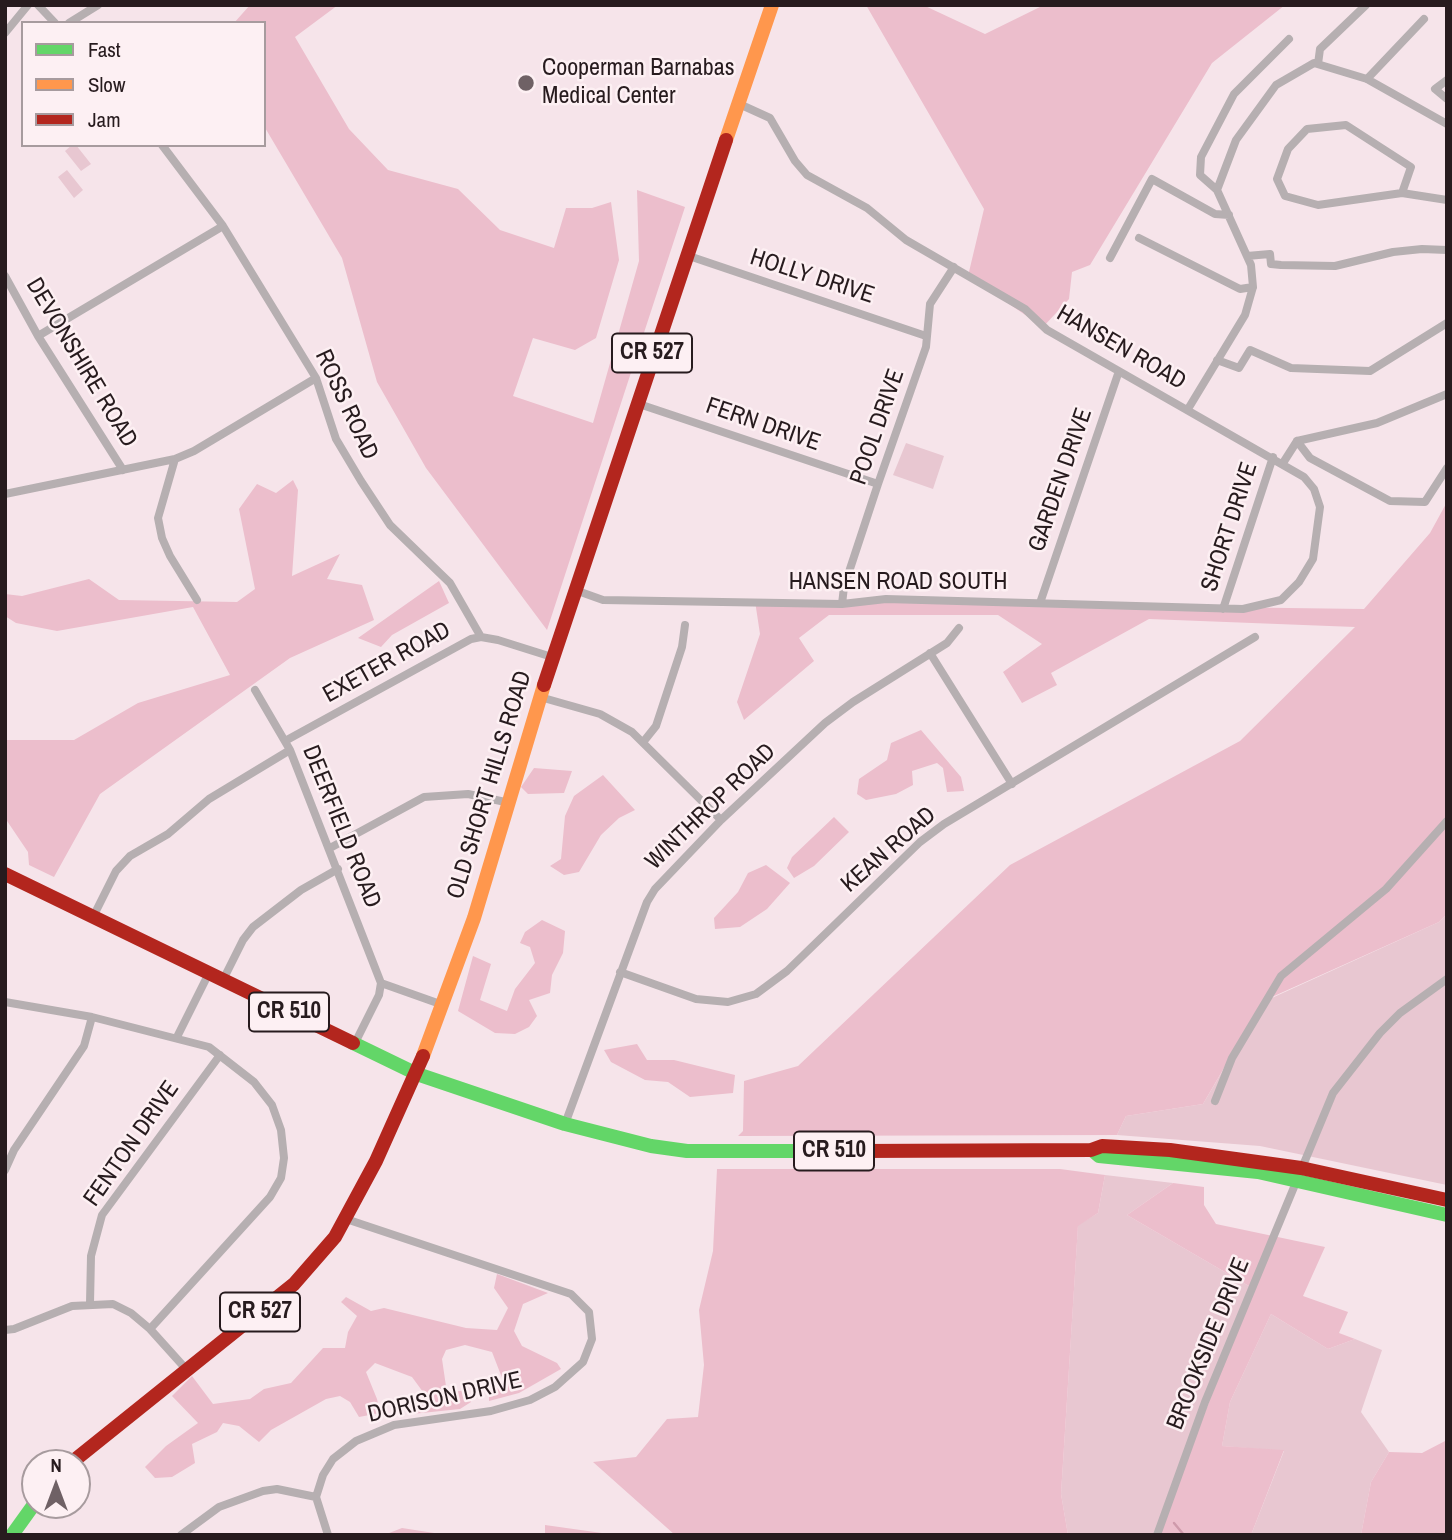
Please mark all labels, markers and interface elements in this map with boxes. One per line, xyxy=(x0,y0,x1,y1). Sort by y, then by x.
legend xyxy=(21,21,266,147)
text: Fast xyxy=(88,35,121,64)
place label: Cooperman Barnabas Medical Center xyxy=(542,55,735,111)
text: Slow xyxy=(88,70,125,99)
marker: Cooperman Barnabas Medical Center xyxy=(516,73,536,93)
text: Jam xyxy=(88,105,121,134)
street label: HOLLY DRIVE xyxy=(746,243,878,311)
street label: DEVONSHIRE ROAD xyxy=(19,273,143,453)
street label: HANSEN ROAD xyxy=(1051,299,1191,397)
road number: CR 527 xyxy=(612,334,692,372)
street label: ROSS ROAD xyxy=(308,345,384,465)
street label: POOL DRIVE xyxy=(845,365,911,489)
street label: FERN DRIVE xyxy=(702,392,824,458)
street label: GARDEN DRIVE xyxy=(1023,404,1099,556)
street label: SHORT DRIVE xyxy=(1196,459,1264,595)
street label: HANSEN ROAD SOUTH xyxy=(789,569,1007,597)
street label: EXETER ROAD xyxy=(318,616,456,710)
street label: OLD SHORT HILLS ROAD xyxy=(442,667,538,903)
street label: WINTHROP ROAD xyxy=(640,738,782,876)
street label: DEERFIELD ROAD xyxy=(295,742,387,912)
street label: KEAN ROAD xyxy=(836,801,942,899)
road number: CR 510 xyxy=(249,993,329,1032)
street label: FENTON DRIVE xyxy=(78,1076,186,1212)
road number: CR 510 xyxy=(794,1132,874,1170)
street label: BROOKSIDE DRIVE xyxy=(1161,1254,1257,1434)
road number: CR 527 xyxy=(220,1292,300,1331)
street label: DORISON DRIVE xyxy=(365,1366,525,1430)
north arrow xyxy=(21,1449,91,1519)
text: N xyxy=(50,1452,62,1478)

